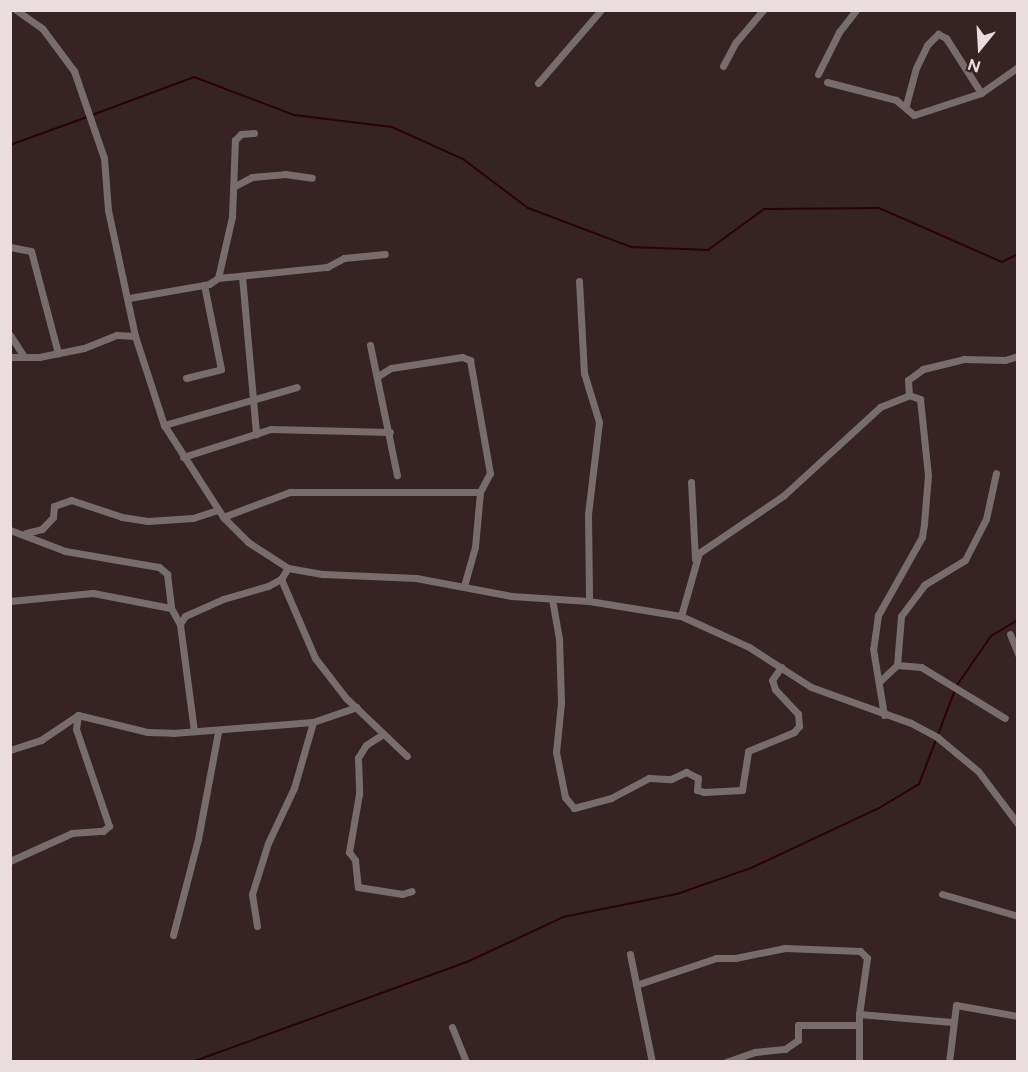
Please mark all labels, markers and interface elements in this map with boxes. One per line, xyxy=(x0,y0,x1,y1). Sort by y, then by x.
north arrow xyxy=(950,18,1010,78)
text: N xyxy=(965,55,983,77)

